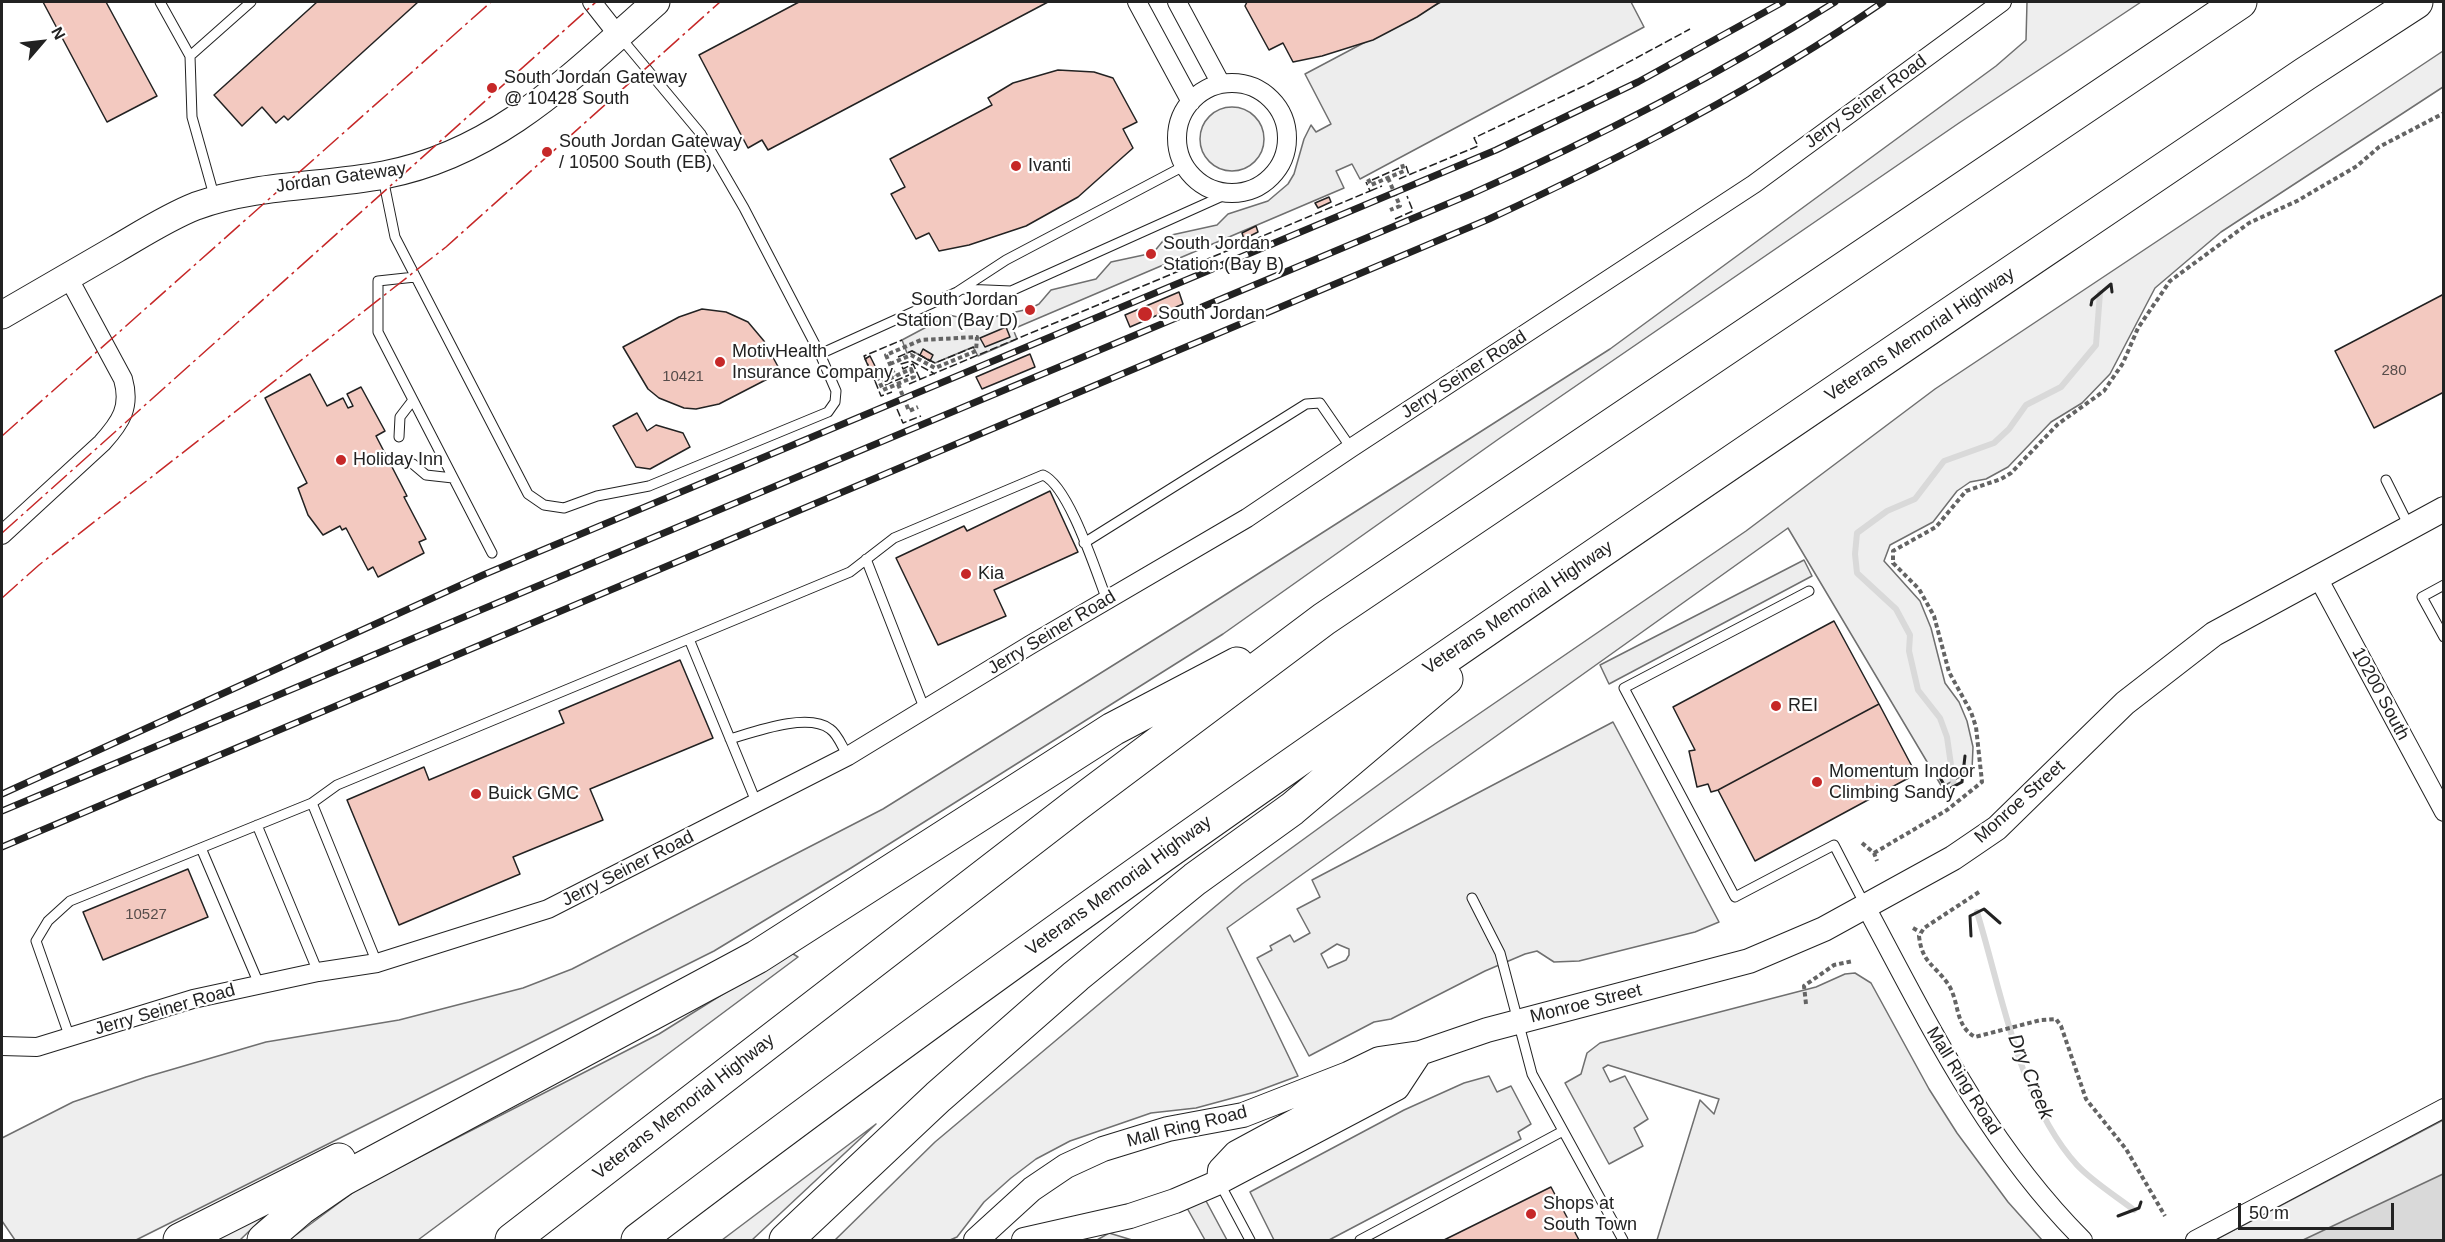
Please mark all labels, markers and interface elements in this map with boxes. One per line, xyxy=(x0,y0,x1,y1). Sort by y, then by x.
north arrow xyxy=(12,12,72,72)
text: N xyxy=(48,24,69,42)
street label: Jerry Seiner Road xyxy=(1801,51,1931,153)
place label: South Jordan Gateway @ 10428 South xyxy=(504,67,687,110)
marker: South Jordan Gateway @ 10428 South xyxy=(485,81,499,95)
place label: South Jordan Gateway / 10500 South (EB) xyxy=(559,131,742,174)
marker: South Jordan Gateway / 10500 South (EB) xyxy=(540,145,554,159)
place label: Ivanti xyxy=(1028,155,1071,177)
street label: Jordan Gateway xyxy=(275,158,407,198)
marker: Ivanti xyxy=(1009,159,1023,173)
place label: South Jordan Station (Bay B) xyxy=(1163,233,1284,276)
marker: South Jordan Station (Bay B) xyxy=(1144,247,1158,261)
street label: Veterans Memorial Highway xyxy=(1821,263,2019,407)
place label: South Jordan Station (Bay D) xyxy=(896,289,1018,332)
marker: South Jordan Station (Bay D) xyxy=(1023,303,1037,317)
place label: South Jordan xyxy=(1158,303,1265,325)
marker: South Jordan xyxy=(1136,305,1154,323)
street label: Jerry Seiner Road xyxy=(1397,326,1531,424)
place label: MotivHealth Insurance Company xyxy=(732,341,893,384)
marker: MotivHealth Insurance Company xyxy=(713,355,727,369)
house number: 280 xyxy=(2381,362,2407,380)
house number: 10421 xyxy=(662,368,704,386)
place label: Holiday Inn xyxy=(353,449,443,471)
marker: Holiday Inn xyxy=(334,453,348,467)
street label: Veterans Memorial Highway xyxy=(1419,536,1617,680)
place label: Kia xyxy=(978,563,1004,585)
marker: Kia xyxy=(959,567,973,581)
street label: Jerry Seiner Road xyxy=(984,586,1120,680)
street label: 10200 South xyxy=(2346,644,2414,744)
place label: REI xyxy=(1788,695,1818,717)
marker: REI xyxy=(1769,699,1783,713)
street label: Monroe Street xyxy=(1970,756,2070,848)
place label: Momentum Indoor Climbing Sandy xyxy=(1829,761,1975,804)
marker: Momentum Indoor Climbing Sandy xyxy=(1810,775,1824,789)
place label: Buick GMC xyxy=(488,783,579,805)
marker: Buick GMC xyxy=(469,787,483,801)
street label: Veterans Memorial Highway xyxy=(1022,811,1216,961)
street label: Jerry Seiner Road xyxy=(558,826,698,912)
house number: 10527 xyxy=(125,906,167,924)
street label: Jerry Seiner Road xyxy=(92,980,238,1040)
street label: Monroe Street xyxy=(1528,980,1644,1028)
street label: Mall Ring Road xyxy=(1921,1023,2005,1139)
street label: Veterans Memorial Highway xyxy=(589,1030,779,1184)
water label: Dry Creek xyxy=(2002,1031,2058,1123)
street label: Mall Ring Road xyxy=(1125,1102,1249,1152)
scale bar xyxy=(2241,1191,2397,1229)
place label: Shops at South Town xyxy=(1543,1193,1637,1236)
text: 50 m xyxy=(2249,1203,2289,1223)
marker: Shops at South Town xyxy=(1524,1207,1538,1221)

